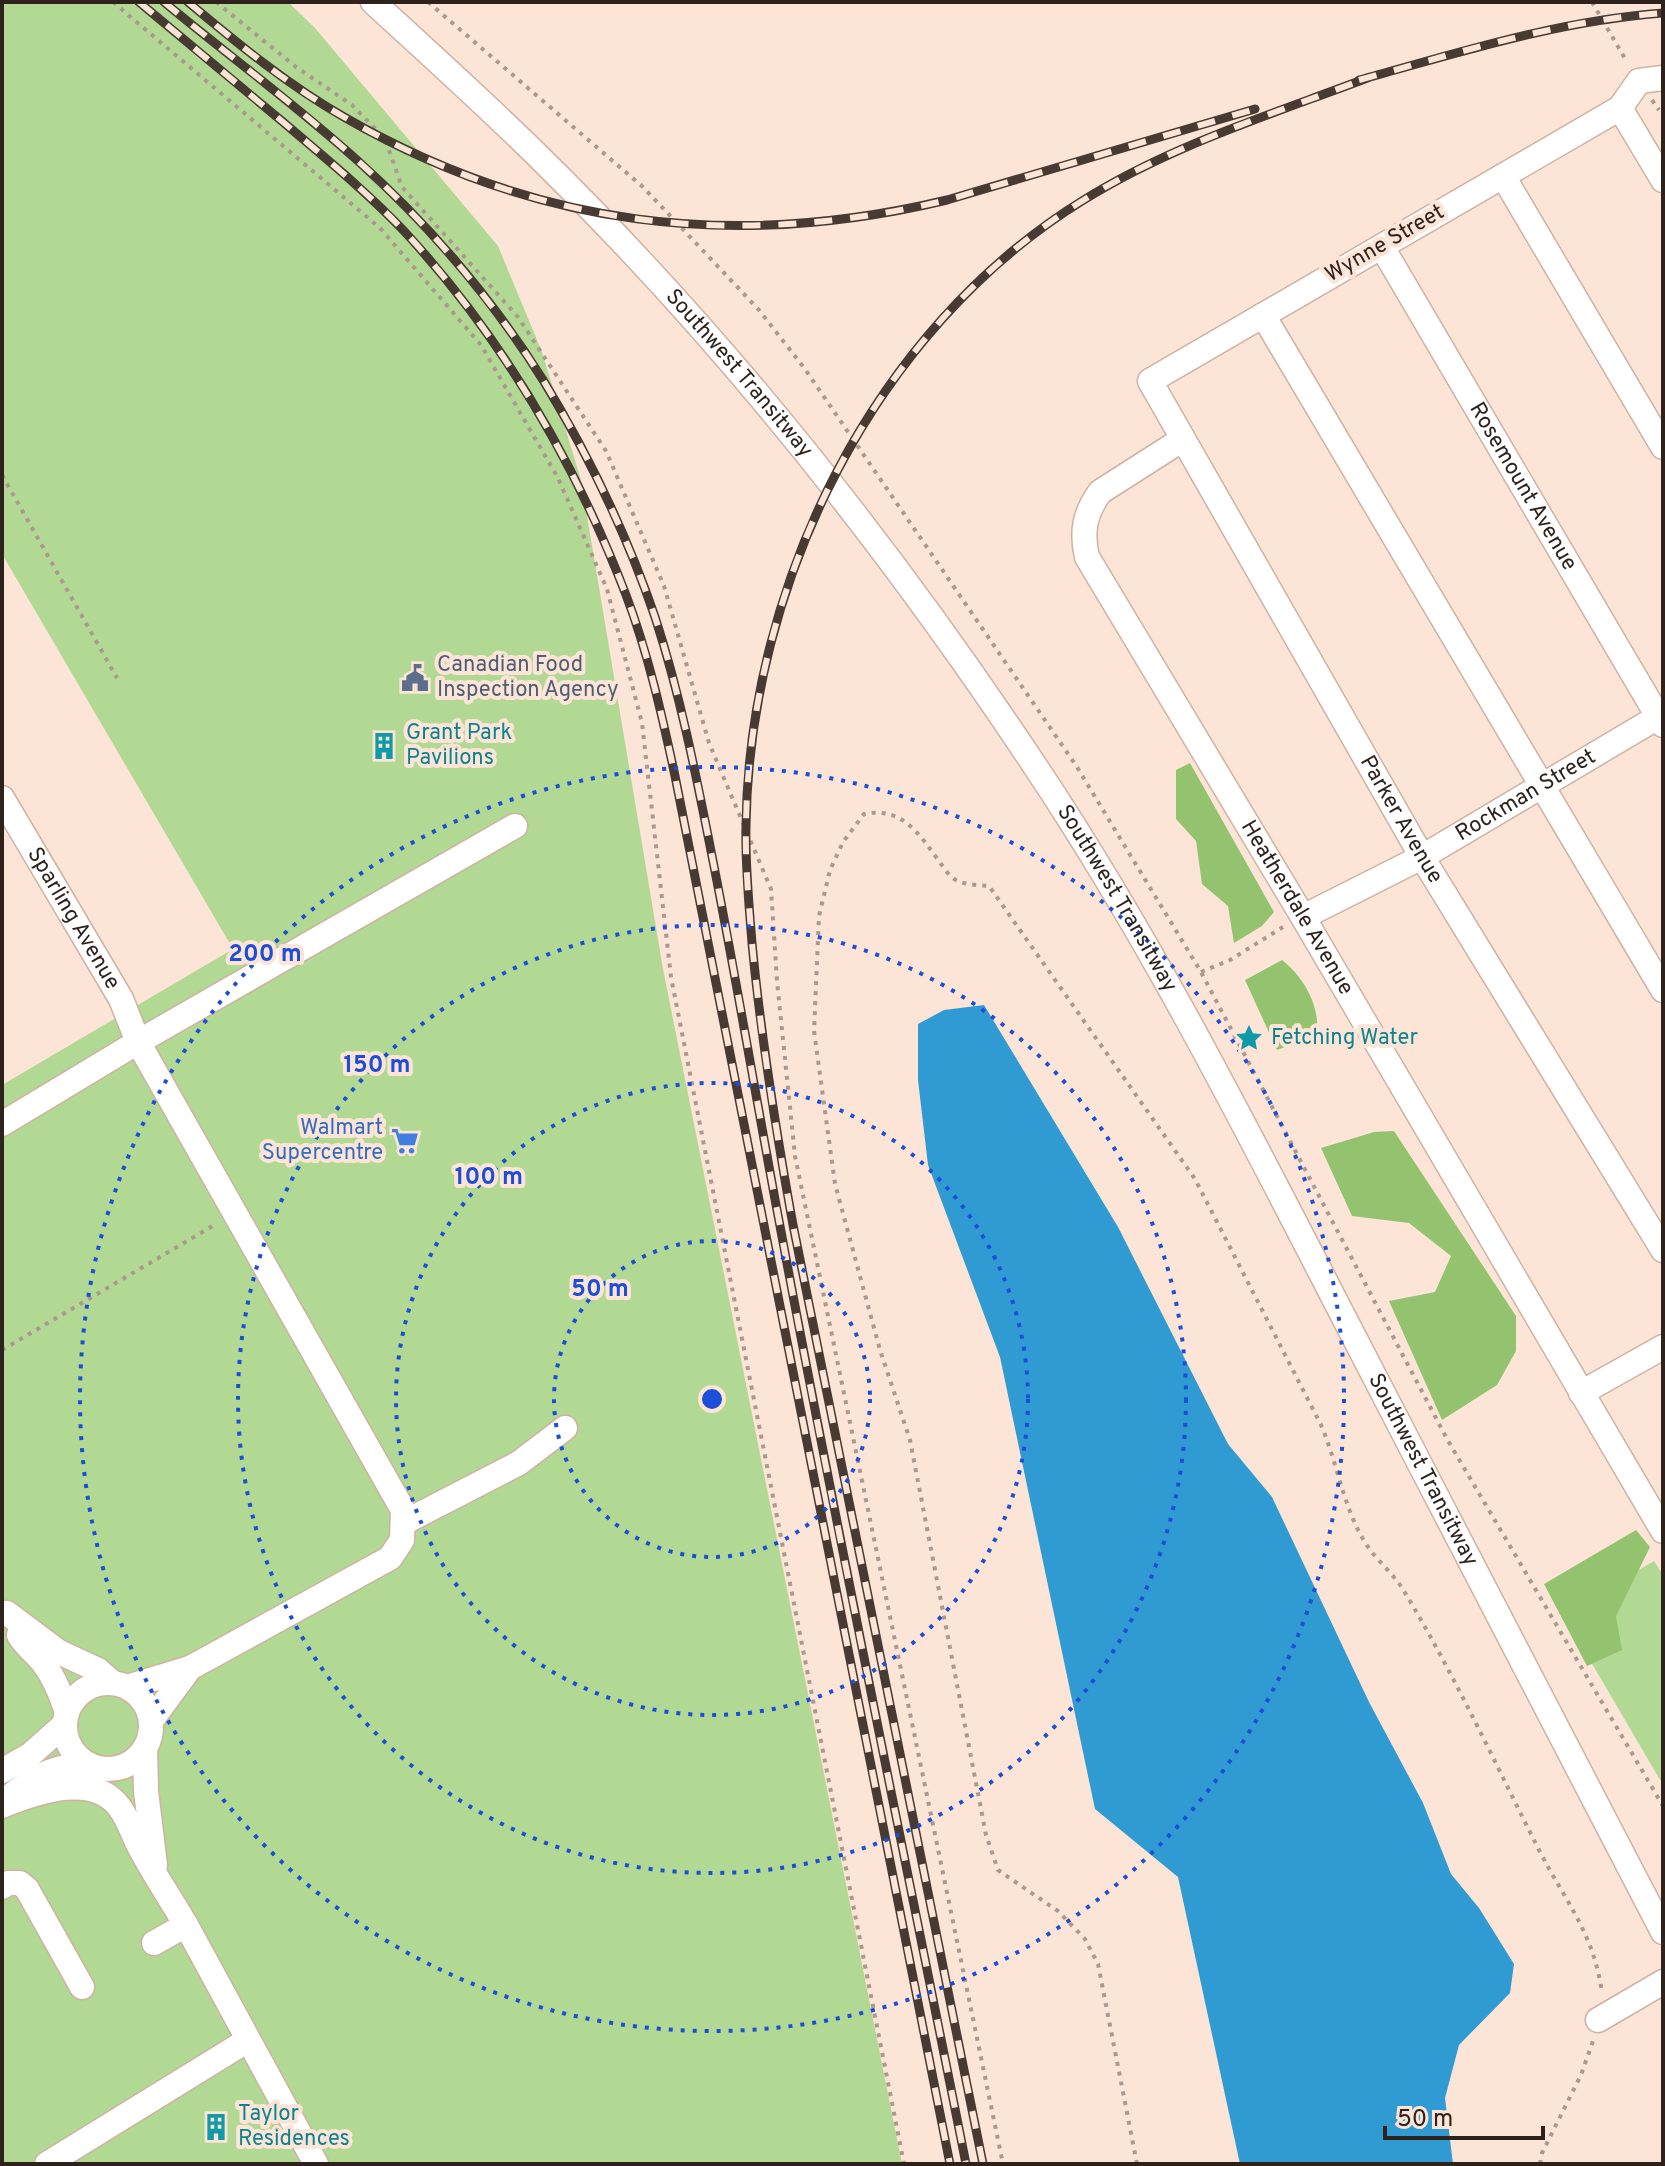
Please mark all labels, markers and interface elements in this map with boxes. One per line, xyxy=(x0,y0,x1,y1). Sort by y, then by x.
street label: Wynne Street xyxy=(1321,199,1449,289)
street label: Southwest Transitway xyxy=(659,284,818,463)
street label: Rosemount Avenue xyxy=(1463,398,1583,576)
place label: Canadian Food Inspection Agency xyxy=(437,652,619,704)
public building icon: Canadian Food Inspection Agency xyxy=(400,663,430,693)
place label: Grant Park Pavilions xyxy=(406,720,512,772)
building icon: Grant Park Pavilions xyxy=(369,731,399,761)
street label: Rockman Street xyxy=(1451,743,1601,847)
street label: Parker Avenue xyxy=(1353,751,1448,888)
street label: Southwest Transitway xyxy=(1051,800,1183,997)
street label: Heatherdale Avenue xyxy=(1235,815,1359,1000)
street label: Sparling Avenue xyxy=(21,842,126,994)
text: 200 m xyxy=(228,940,302,970)
place icon: Fetching Water xyxy=(1234,1023,1264,1053)
place label: Fetching Water xyxy=(1271,1025,1418,1052)
text: 150 m xyxy=(343,1051,411,1081)
place label: Walmart Supercentre xyxy=(262,1115,383,1167)
supermarket icon: Walmart Supercentre xyxy=(390,1126,420,1156)
text: 100 m xyxy=(455,1163,523,1193)
text: 50 m xyxy=(571,1275,629,1305)
street label: Southwest Transitway xyxy=(1362,1369,1484,1571)
centre of rings xyxy=(698,1385,726,1413)
scale bar xyxy=(1385,2090,1543,2140)
place label: Taylor Residences xyxy=(238,2101,350,2153)
text: 50 m xyxy=(1397,2105,1453,2135)
building icon: Taylor Residences xyxy=(201,2112,231,2142)

